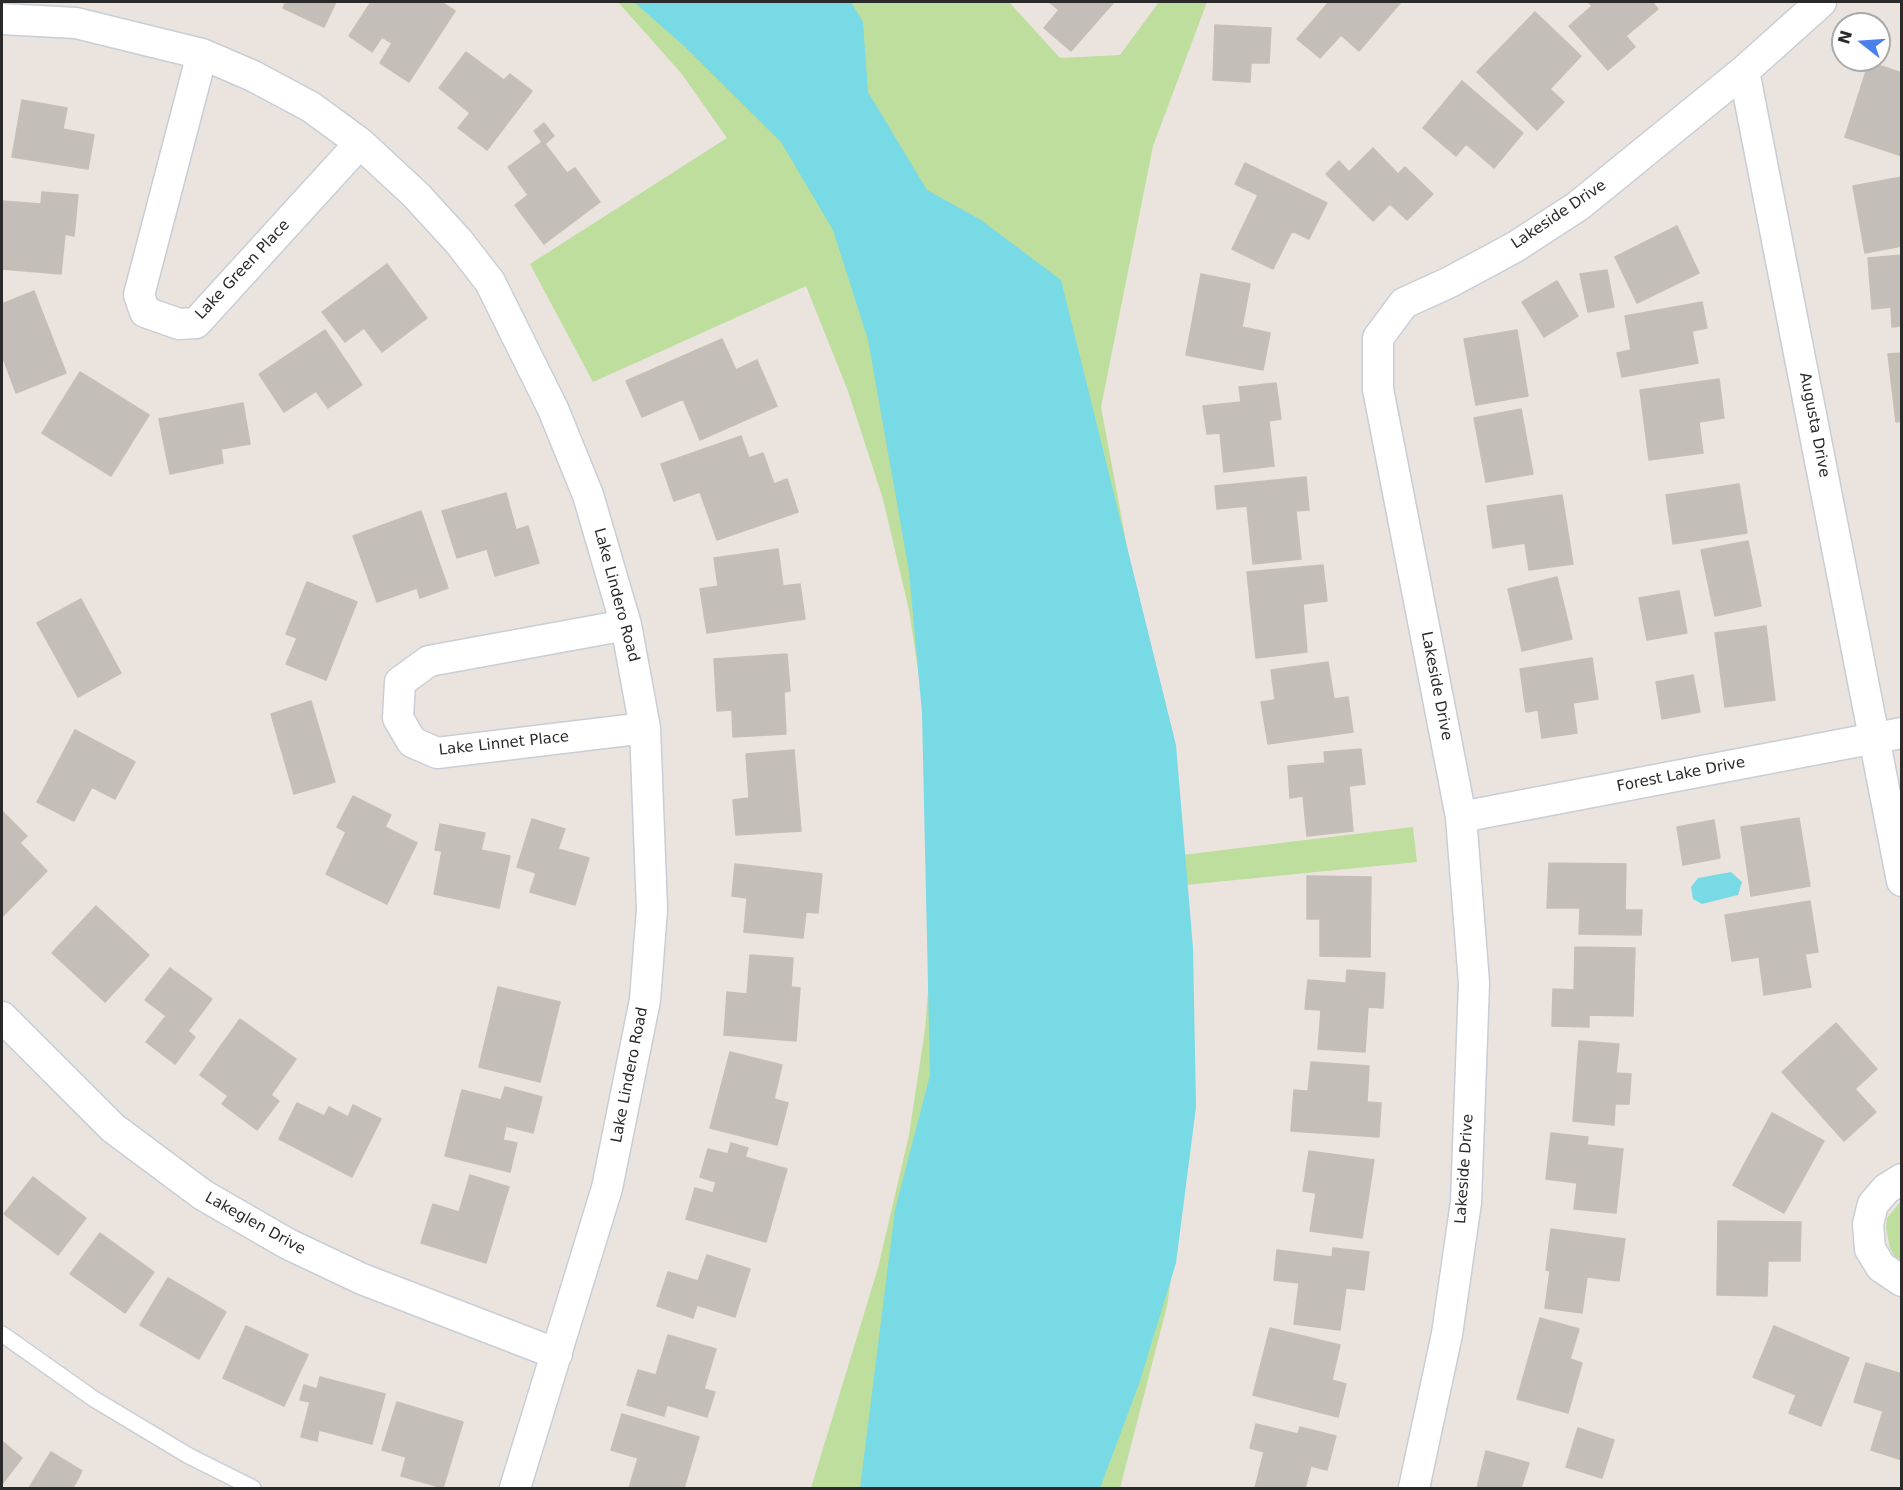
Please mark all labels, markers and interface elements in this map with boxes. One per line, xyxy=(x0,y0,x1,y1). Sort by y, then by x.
north arrow xyxy=(1831,12,1891,72)
text: N xyxy=(1834,28,1856,46)
street label: Lakeside Drive xyxy=(1508,177,1610,253)
street label: Lake Green Place xyxy=(192,216,294,324)
street label: Augusta Drive xyxy=(1795,371,1833,479)
street label: Lake Lindero Road xyxy=(589,526,643,664)
street label: Lakeside Drive xyxy=(1417,630,1455,742)
street label: Lake Linnet Place xyxy=(438,728,570,760)
street label: Forest Lake Drive xyxy=(1615,754,1747,796)
street label: Lake Lindero Road xyxy=(608,1006,652,1144)
street label: Lakeside Drive xyxy=(1452,1113,1478,1225)
street label: Lakeglen Drive xyxy=(202,1189,308,1259)

